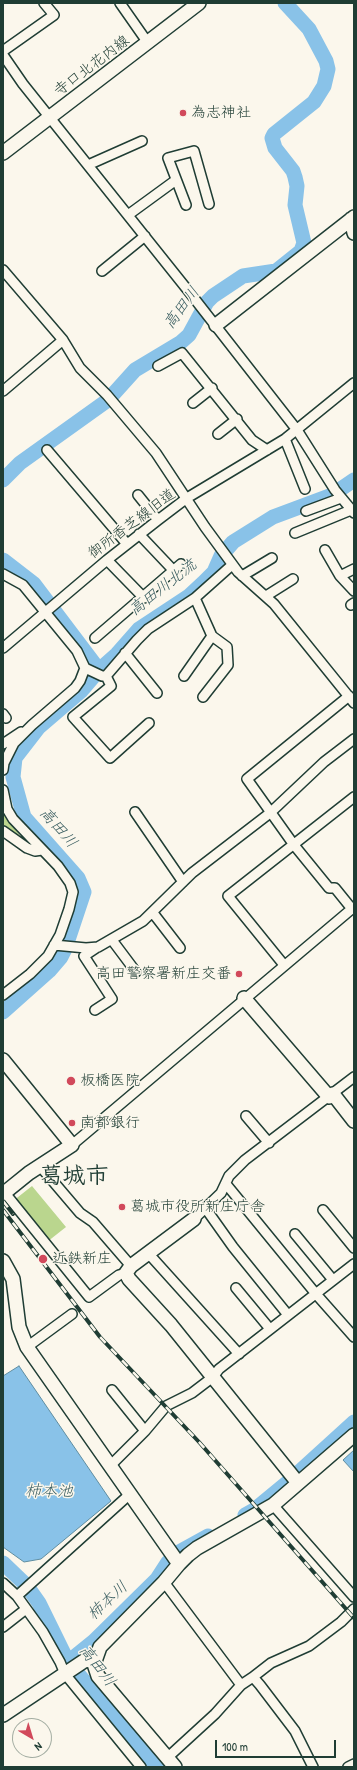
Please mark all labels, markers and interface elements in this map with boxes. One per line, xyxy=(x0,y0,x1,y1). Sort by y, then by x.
street label: 寺口北花内線 xyxy=(51,32,133,100)
place label: 為志神社 xyxy=(191,104,251,122)
marker: 為志神社 xyxy=(178,108,188,118)
water label: 高田川 xyxy=(160,283,204,333)
street label: 御所香芝線旧道 xyxy=(85,485,179,563)
water label: 高田川北流 xyxy=(126,556,200,620)
water label: 高田川 xyxy=(35,804,81,852)
place label: 高田警察署新庄交番 xyxy=(96,965,231,983)
marker: 高田警察署新庄交番 xyxy=(234,969,244,979)
place label: 板橋医院 xyxy=(80,1072,140,1090)
marker: 板橋医院 xyxy=(65,1075,77,1087)
place label: 南都銀行 xyxy=(80,1114,140,1132)
marker: 南都銀行 xyxy=(67,1118,77,1128)
district label: 葛城市 xyxy=(40,1163,108,1191)
place label: 葛城市役所新庄庁舎 xyxy=(130,1198,265,1216)
marker: 葛城市役所新庄庁舎 xyxy=(117,1202,127,1212)
place label: 近鉄新庄 xyxy=(52,1250,112,1268)
marker: 近鉄新庄 xyxy=(37,1253,49,1265)
water label: 柿本池 xyxy=(25,1482,73,1502)
water label: 柿本川 xyxy=(84,1578,132,1624)
water label: 高田川 xyxy=(75,1641,119,1691)
north arrow xyxy=(12,1718,52,1758)
scale bar xyxy=(217,1732,338,1758)
text: 100 m xyxy=(222,1738,248,1755)
text: N xyxy=(32,1739,45,1754)

